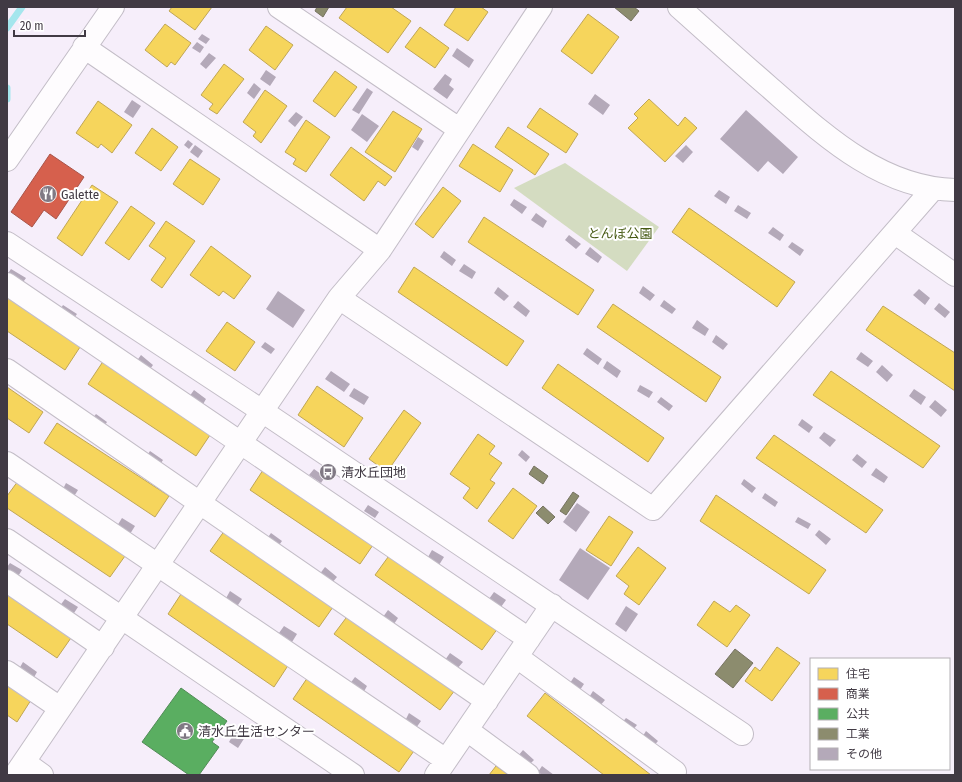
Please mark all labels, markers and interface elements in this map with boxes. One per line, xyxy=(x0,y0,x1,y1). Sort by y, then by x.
scale bar xyxy=(14,12,85,38)
text: 20 m xyxy=(20,19,44,33)
restaurant icon: Galette xyxy=(38,184,58,204)
place label: Galette xyxy=(61,187,99,202)
park label: とんぼ公園 xyxy=(587,226,653,241)
bus stop icon: 清水丘団地 xyxy=(318,462,338,482)
place label: 清水丘団地 xyxy=(341,465,406,480)
legend xyxy=(810,658,950,770)
text: 住宅 xyxy=(846,667,870,681)
text: 商業 xyxy=(846,687,870,701)
text: 公共 xyxy=(846,707,870,721)
public building icon: 清水丘生活センター xyxy=(175,721,195,741)
place label: 清水丘生活センター xyxy=(198,724,315,739)
text: 工業 xyxy=(846,727,870,741)
text: その他 xyxy=(846,747,882,761)

